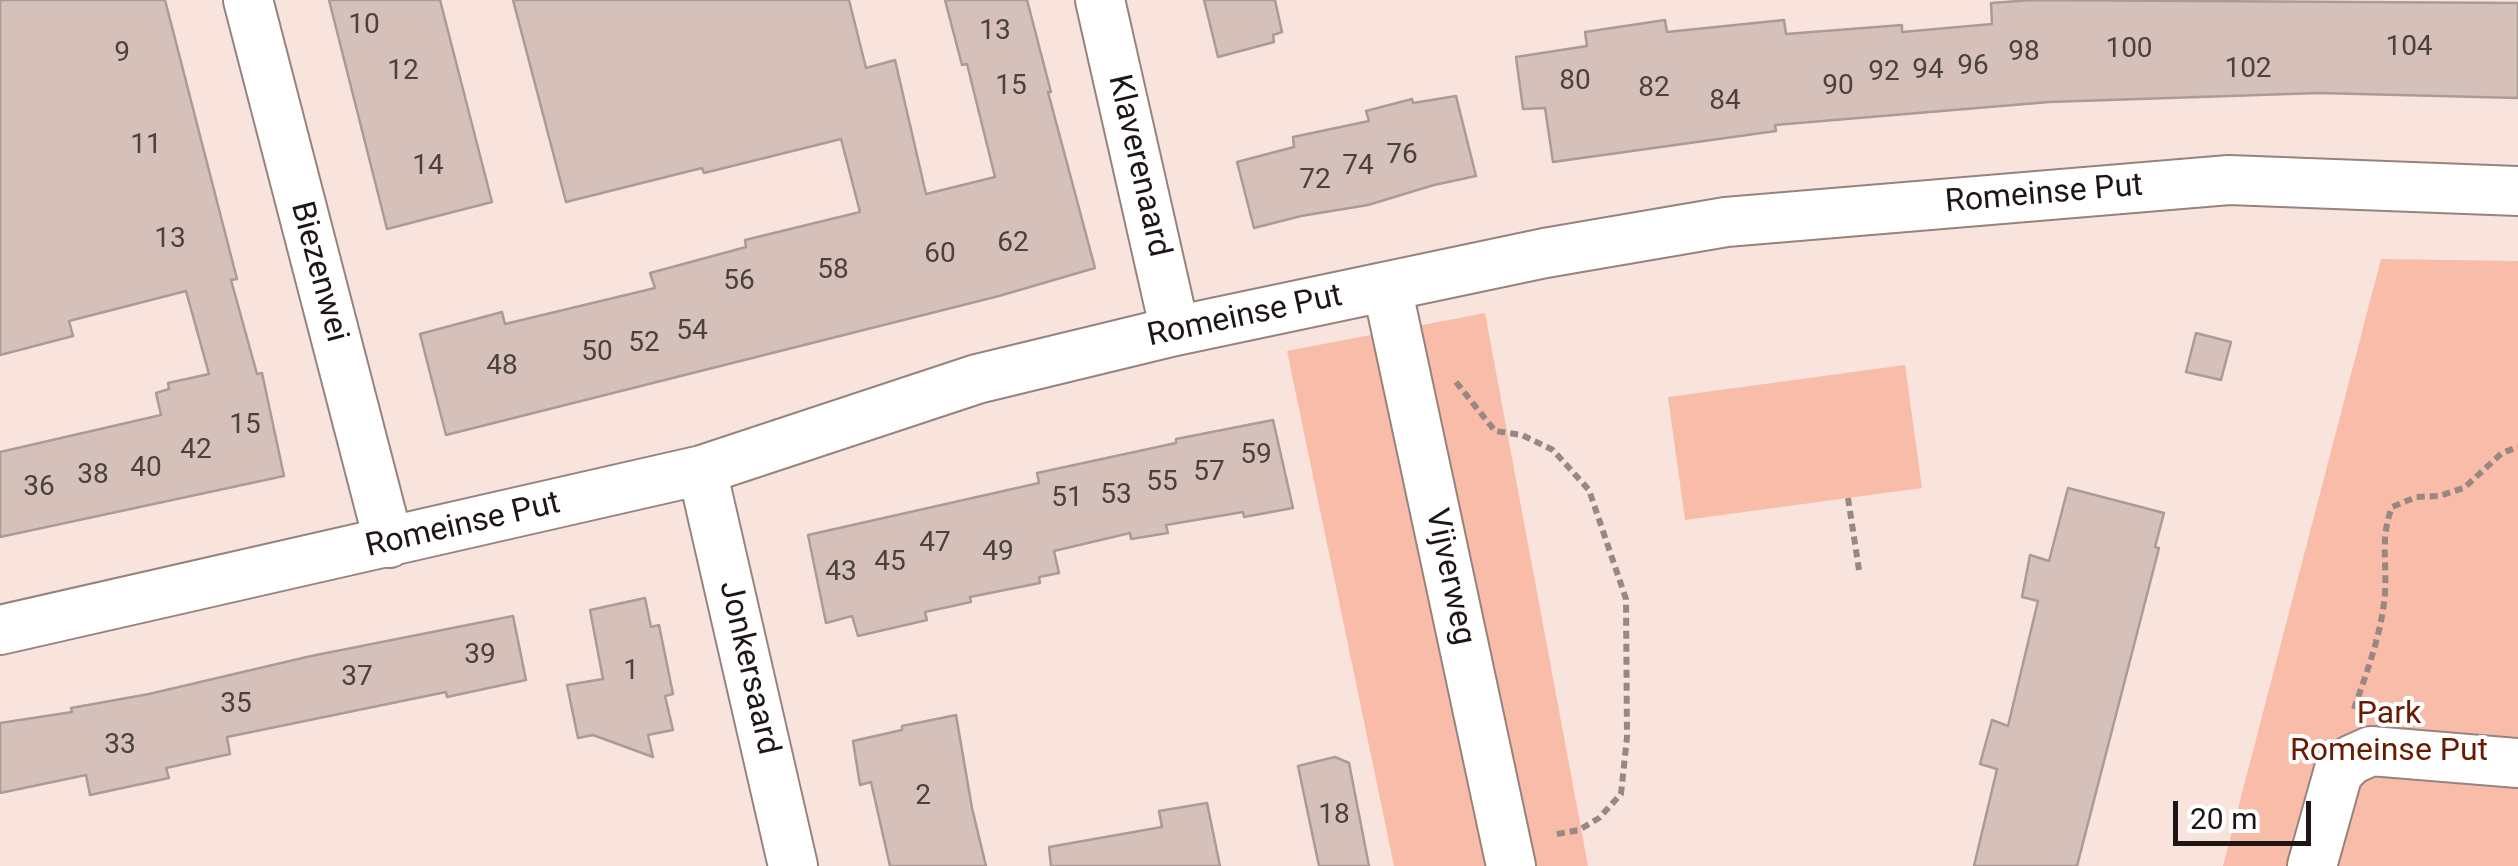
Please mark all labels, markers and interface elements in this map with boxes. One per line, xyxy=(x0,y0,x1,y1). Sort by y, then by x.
house number: 10 xyxy=(348,9,380,43)
house number: 13 xyxy=(979,15,1011,49)
house number: 104 xyxy=(2385,31,2433,65)
house number: 100 xyxy=(2105,33,2153,67)
house number: 98 xyxy=(2008,36,2040,70)
house number: 9 xyxy=(114,37,130,71)
house number: 96 xyxy=(1957,50,1989,84)
house number: 102 xyxy=(2224,53,2272,87)
house number: 94 xyxy=(1912,54,1944,88)
house number: 12 xyxy=(387,55,419,89)
house number: 92 xyxy=(1868,56,1900,90)
house number: 80 xyxy=(1559,65,1591,99)
house number: 15 xyxy=(995,70,1027,104)
house number: 90 xyxy=(1822,70,1854,104)
street label: Klaverenaard xyxy=(1098,71,1178,261)
house number: 82 xyxy=(1638,72,1670,106)
house number: 84 xyxy=(1709,85,1741,119)
house number: 11 xyxy=(130,129,162,163)
house number: 76 xyxy=(1386,139,1418,173)
house number: 14 xyxy=(412,150,444,184)
house number: 74 xyxy=(1342,150,1374,184)
house number: 72 xyxy=(1299,164,1331,198)
street label: Romeinse Put xyxy=(1944,167,2144,223)
street label: Biezenwei xyxy=(281,198,355,346)
house number: 13 xyxy=(154,223,186,257)
house number: 62 xyxy=(997,227,1029,261)
house number: 60 xyxy=(924,238,956,272)
house number: 58 xyxy=(817,254,849,288)
house number: 56 xyxy=(723,265,755,299)
street label: Romeinse Put xyxy=(1144,278,1346,356)
house number: 54 xyxy=(676,315,708,349)
house number: 52 xyxy=(628,327,660,361)
house number: 50 xyxy=(581,336,613,370)
house number: 48 xyxy=(486,350,518,384)
house number: 15 xyxy=(229,409,261,443)
house number: 42 xyxy=(180,434,212,468)
house number: 59 xyxy=(1240,439,1272,473)
house number: 40 xyxy=(130,452,162,486)
house number: 57 xyxy=(1193,456,1225,490)
house number: 38 xyxy=(77,459,109,493)
house number: 55 xyxy=(1146,466,1178,500)
house number: 36 xyxy=(23,471,55,505)
house number: 53 xyxy=(1100,479,1132,513)
house number: 51 xyxy=(1051,482,1083,516)
street label: Romeinse Put xyxy=(362,485,564,567)
street label: Vijverweg xyxy=(1416,505,1482,649)
house number: 47 xyxy=(919,527,951,561)
house number: 49 xyxy=(982,536,1014,570)
house number: 45 xyxy=(874,546,906,580)
house number: 43 xyxy=(825,556,857,590)
street label: Jonkersaard xyxy=(709,577,787,759)
house number: 39 xyxy=(464,639,496,673)
house number: 1 xyxy=(623,655,639,689)
house number: 37 xyxy=(341,661,373,695)
house number: 35 xyxy=(220,688,252,722)
park label: Park Romeinse Put xyxy=(2290,696,2488,771)
house number: 33 xyxy=(104,729,136,763)
house number: 2 xyxy=(915,780,931,814)
scale bar xyxy=(2178,781,2316,843)
house number: 18 xyxy=(1318,799,1350,833)
text: 20 m xyxy=(2190,801,2257,836)

